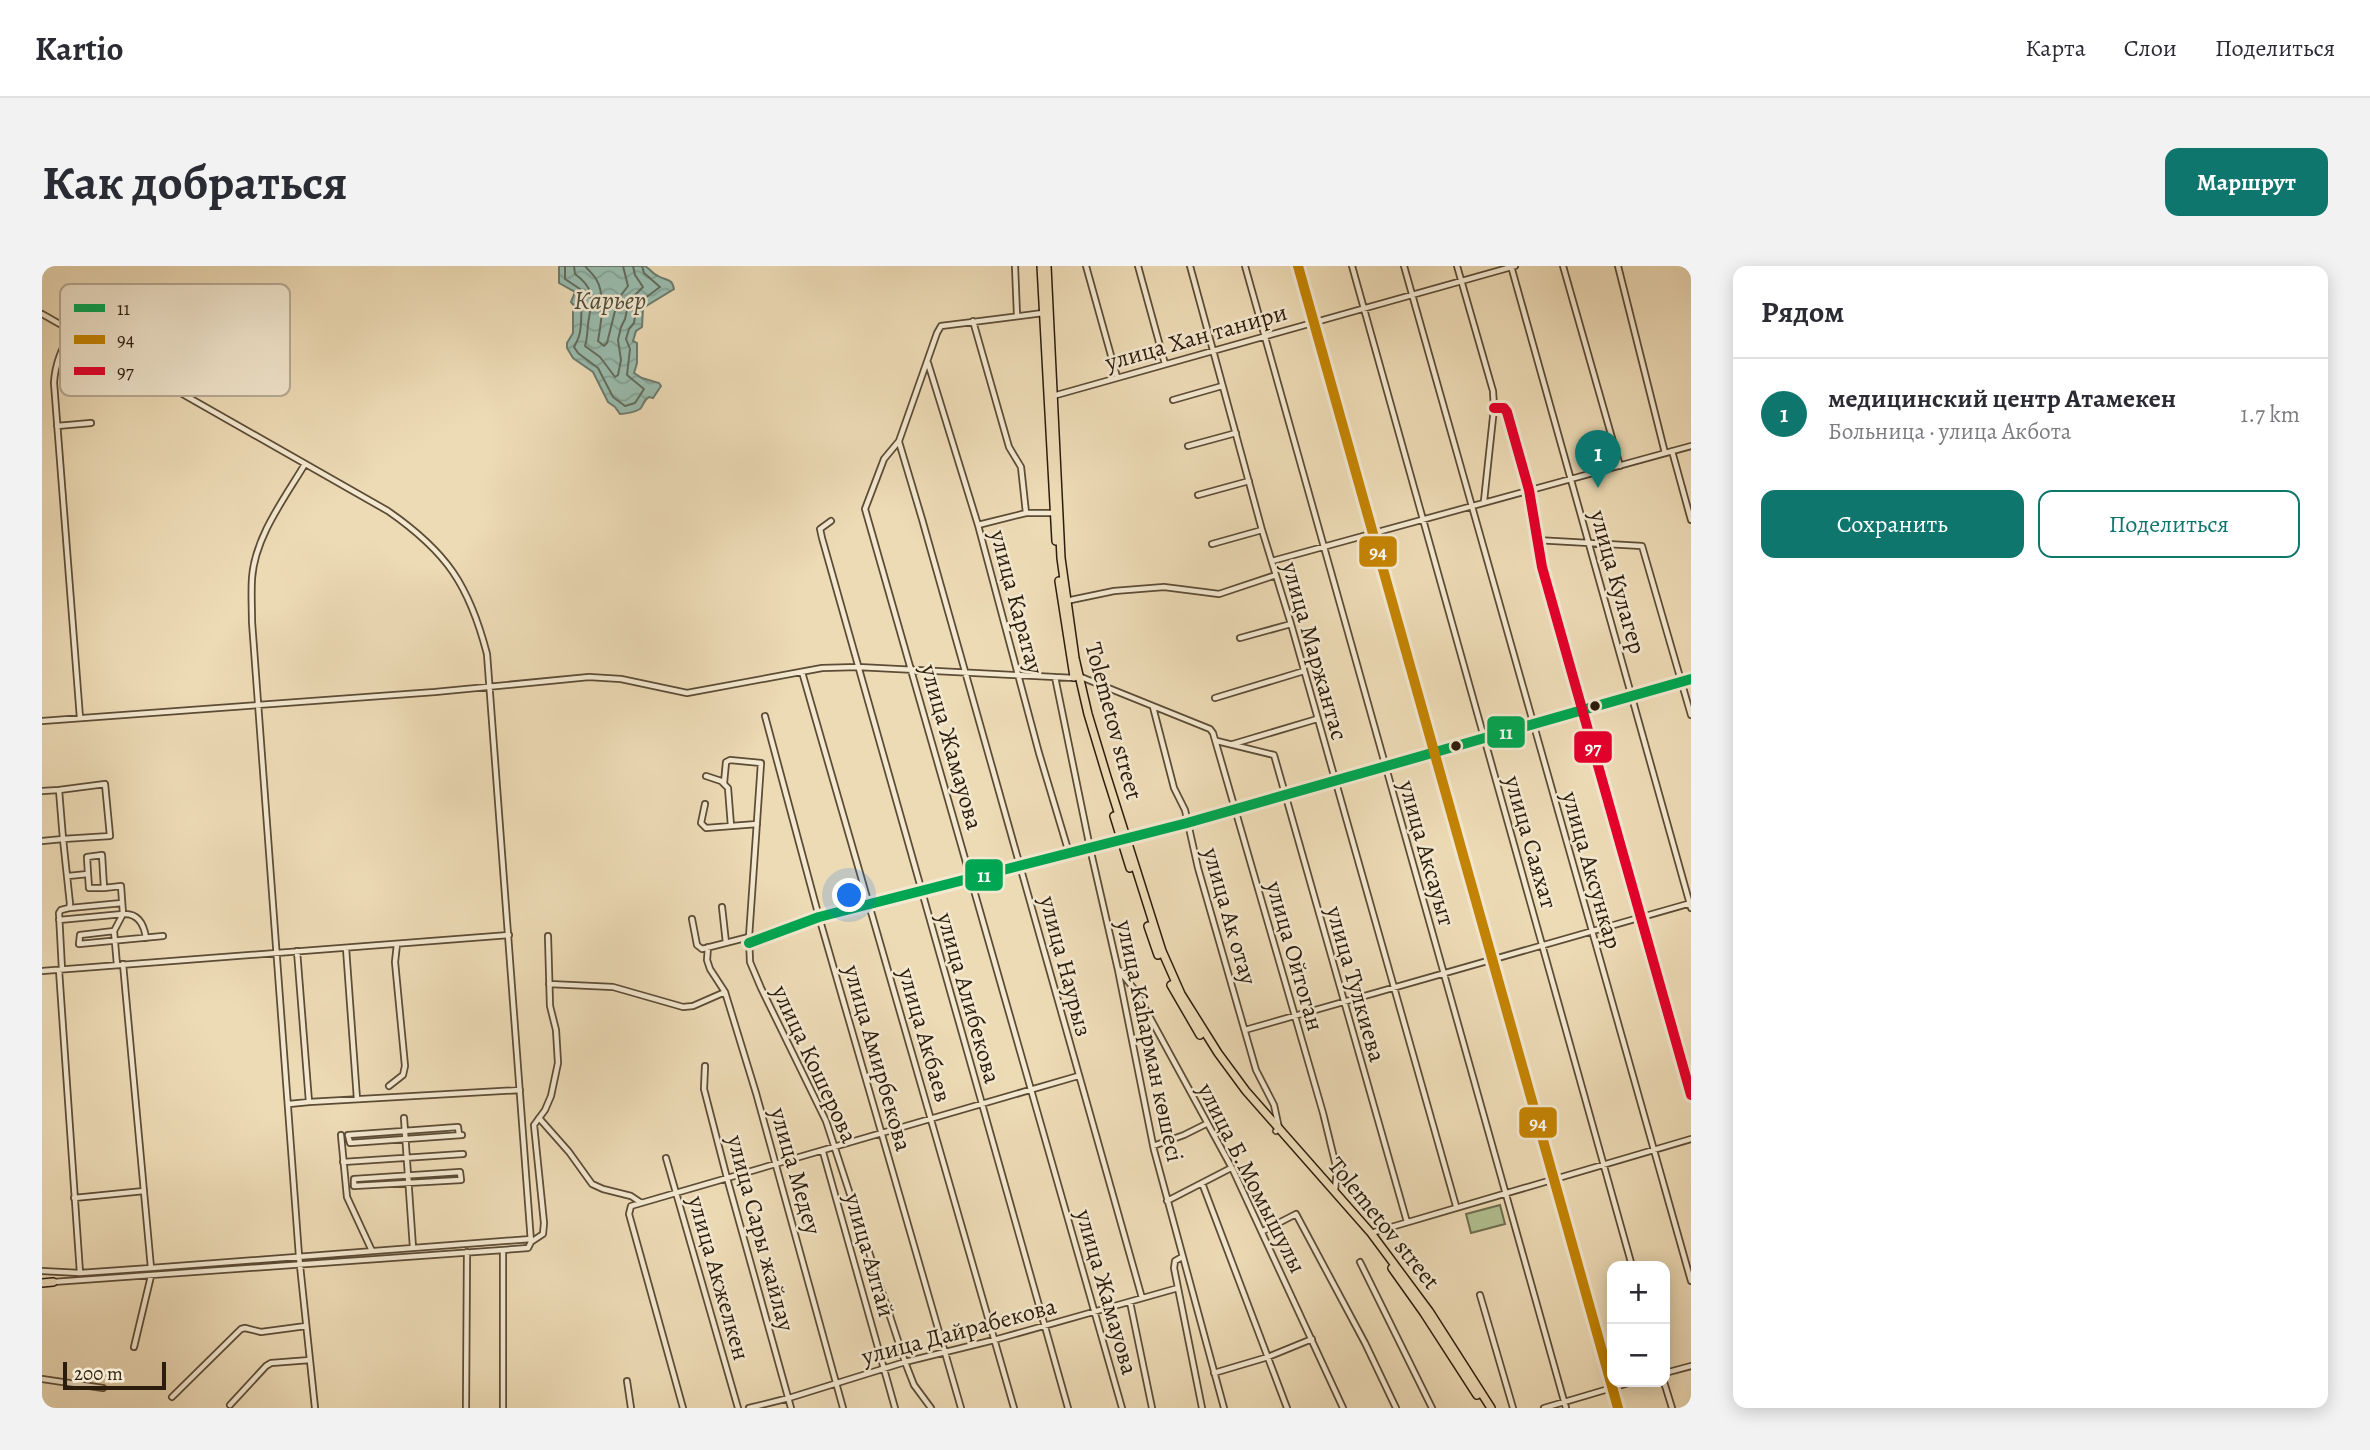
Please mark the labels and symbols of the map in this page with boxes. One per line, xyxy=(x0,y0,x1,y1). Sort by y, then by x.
water label: Карьер xyxy=(574,283,646,318)
legend xyxy=(60,284,290,396)
text: 11 xyxy=(117,296,130,322)
street label: улица Хан танири xyxy=(1100,296,1291,379)
text: 94 xyxy=(117,327,135,353)
text: 97 xyxy=(117,359,134,385)
pin: 1 xyxy=(1575,430,1621,488)
street label: улица Кулагер xyxy=(1582,505,1654,658)
street label: улица Каратау xyxy=(982,525,1052,678)
line badge: 94 xyxy=(1358,535,1398,568)
text: 94 xyxy=(1369,539,1387,565)
street label: улица Маржантас xyxy=(1274,557,1356,744)
street label: Tolemetov street xyxy=(1078,639,1150,803)
street label: улица Жамауова xyxy=(913,660,991,833)
unlabelled marker xyxy=(1588,699,1602,713)
line badge: 11 xyxy=(1486,715,1526,749)
text: 11 xyxy=(1499,720,1513,746)
line badge: 97 xyxy=(1573,730,1613,764)
text: 97 xyxy=(1585,735,1602,761)
unlabelled marker xyxy=(1449,739,1463,753)
street label: улица Саяхат xyxy=(1496,771,1565,912)
street label: улица Аксауыт xyxy=(1391,776,1463,930)
street label: улица Аксункар xyxy=(1554,787,1630,952)
street label: улица Ак отау xyxy=(1195,843,1265,988)
line badge: 11 xyxy=(964,858,1004,892)
text: 11 xyxy=(977,863,991,889)
street label: улица Ойтоган xyxy=(1258,876,1332,1035)
your location xyxy=(832,878,866,912)
street label: улица Наурыз xyxy=(1032,891,1100,1040)
street label: улица Тулкиева xyxy=(1318,901,1394,1066)
street label: улица Алибекова xyxy=(929,908,1009,1087)
street label: улица Каһарман көшесі xyxy=(1109,916,1191,1165)
street label: улица Амирбекова xyxy=(836,960,920,1155)
street label: улица Акбаев xyxy=(890,963,959,1106)
street label: улица Кошерова xyxy=(764,979,866,1148)
street label: улица Б.Момышулы xyxy=(1190,1076,1314,1279)
street label: улица Медеу xyxy=(762,1103,829,1238)
line badge: 94 xyxy=(1518,1106,1558,1139)
text: 94 xyxy=(1529,1110,1547,1136)
street label: улица Сары жайлау xyxy=(719,1131,803,1335)
street label: Tolemetov street xyxy=(1321,1150,1447,1296)
street label: улица Алтай xyxy=(837,1188,903,1321)
street label: улица Акжелкен xyxy=(680,1191,758,1364)
street label: улица Жамауова xyxy=(1068,1205,1146,1378)
street label: улица Дайрабекова xyxy=(857,1290,1060,1373)
scale bar xyxy=(63,1359,166,1391)

